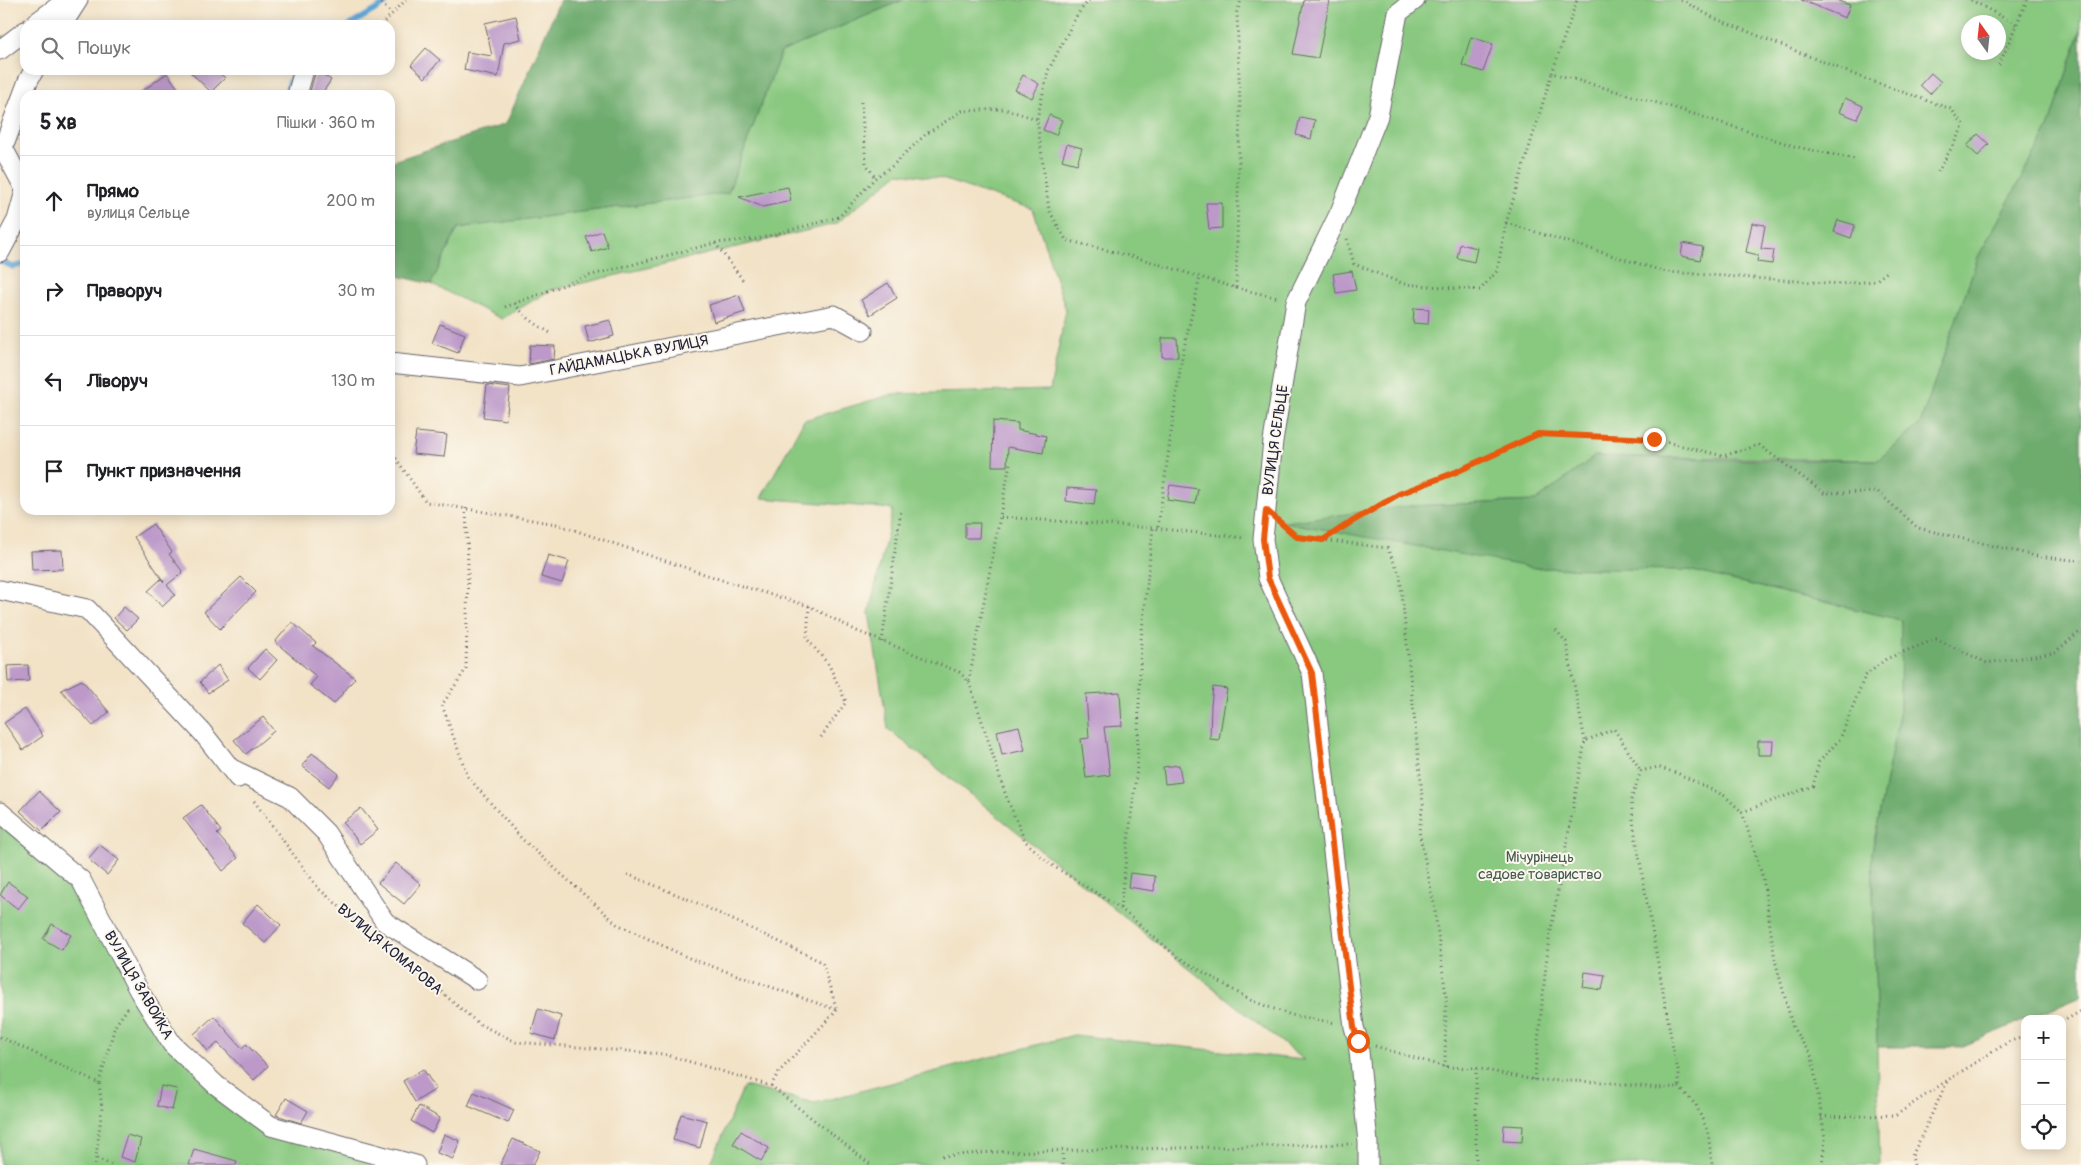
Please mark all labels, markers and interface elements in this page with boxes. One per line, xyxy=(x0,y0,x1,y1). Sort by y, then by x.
north arrow xyxy=(1961,15,2006,60)
search box xyxy=(20,20,395,75)
icon: search xyxy=(38,34,66,62)
text: Пошук xyxy=(78,36,131,60)
text: 5 хв xyxy=(40,109,77,136)
text: Пішки · 360 m xyxy=(277,113,375,133)
text: Прямо xyxy=(87,179,139,203)
icon: ahead xyxy=(40,187,68,215)
text: 200 m xyxy=(327,191,375,211)
text: вулиця Сельце xyxy=(87,203,190,223)
icon: right xyxy=(40,277,68,305)
text: Праворуч xyxy=(87,279,162,303)
text: 30 m xyxy=(337,281,375,301)
street label: ГАЙДАМАЦЬКА ВУЛИЦЯ xyxy=(548,331,710,380)
icon: left xyxy=(40,367,68,395)
text: Ліворуч xyxy=(87,369,148,393)
text: 130 m xyxy=(331,371,375,391)
street label: ВУЛИЦЯ СЕЛЬЦЕ xyxy=(1258,383,1293,497)
route end xyxy=(1643,428,1666,451)
icon: arrive xyxy=(40,457,68,485)
text: Пункт призначення xyxy=(87,459,241,483)
park label: Мічурінець садове товариство xyxy=(1478,848,1602,884)
street label: ВУЛИЦЯ КОМАРОВА xyxy=(333,900,447,999)
street label: ВУЛИЦЯ ЗАВОЙКА xyxy=(100,928,177,1043)
map controls xyxy=(2021,1015,2066,1150)
button: + xyxy=(2021,1015,2066,1060)
route start xyxy=(1347,1030,1370,1053)
button: − xyxy=(2021,1060,2066,1105)
button: locate xyxy=(2021,1105,2066,1150)

